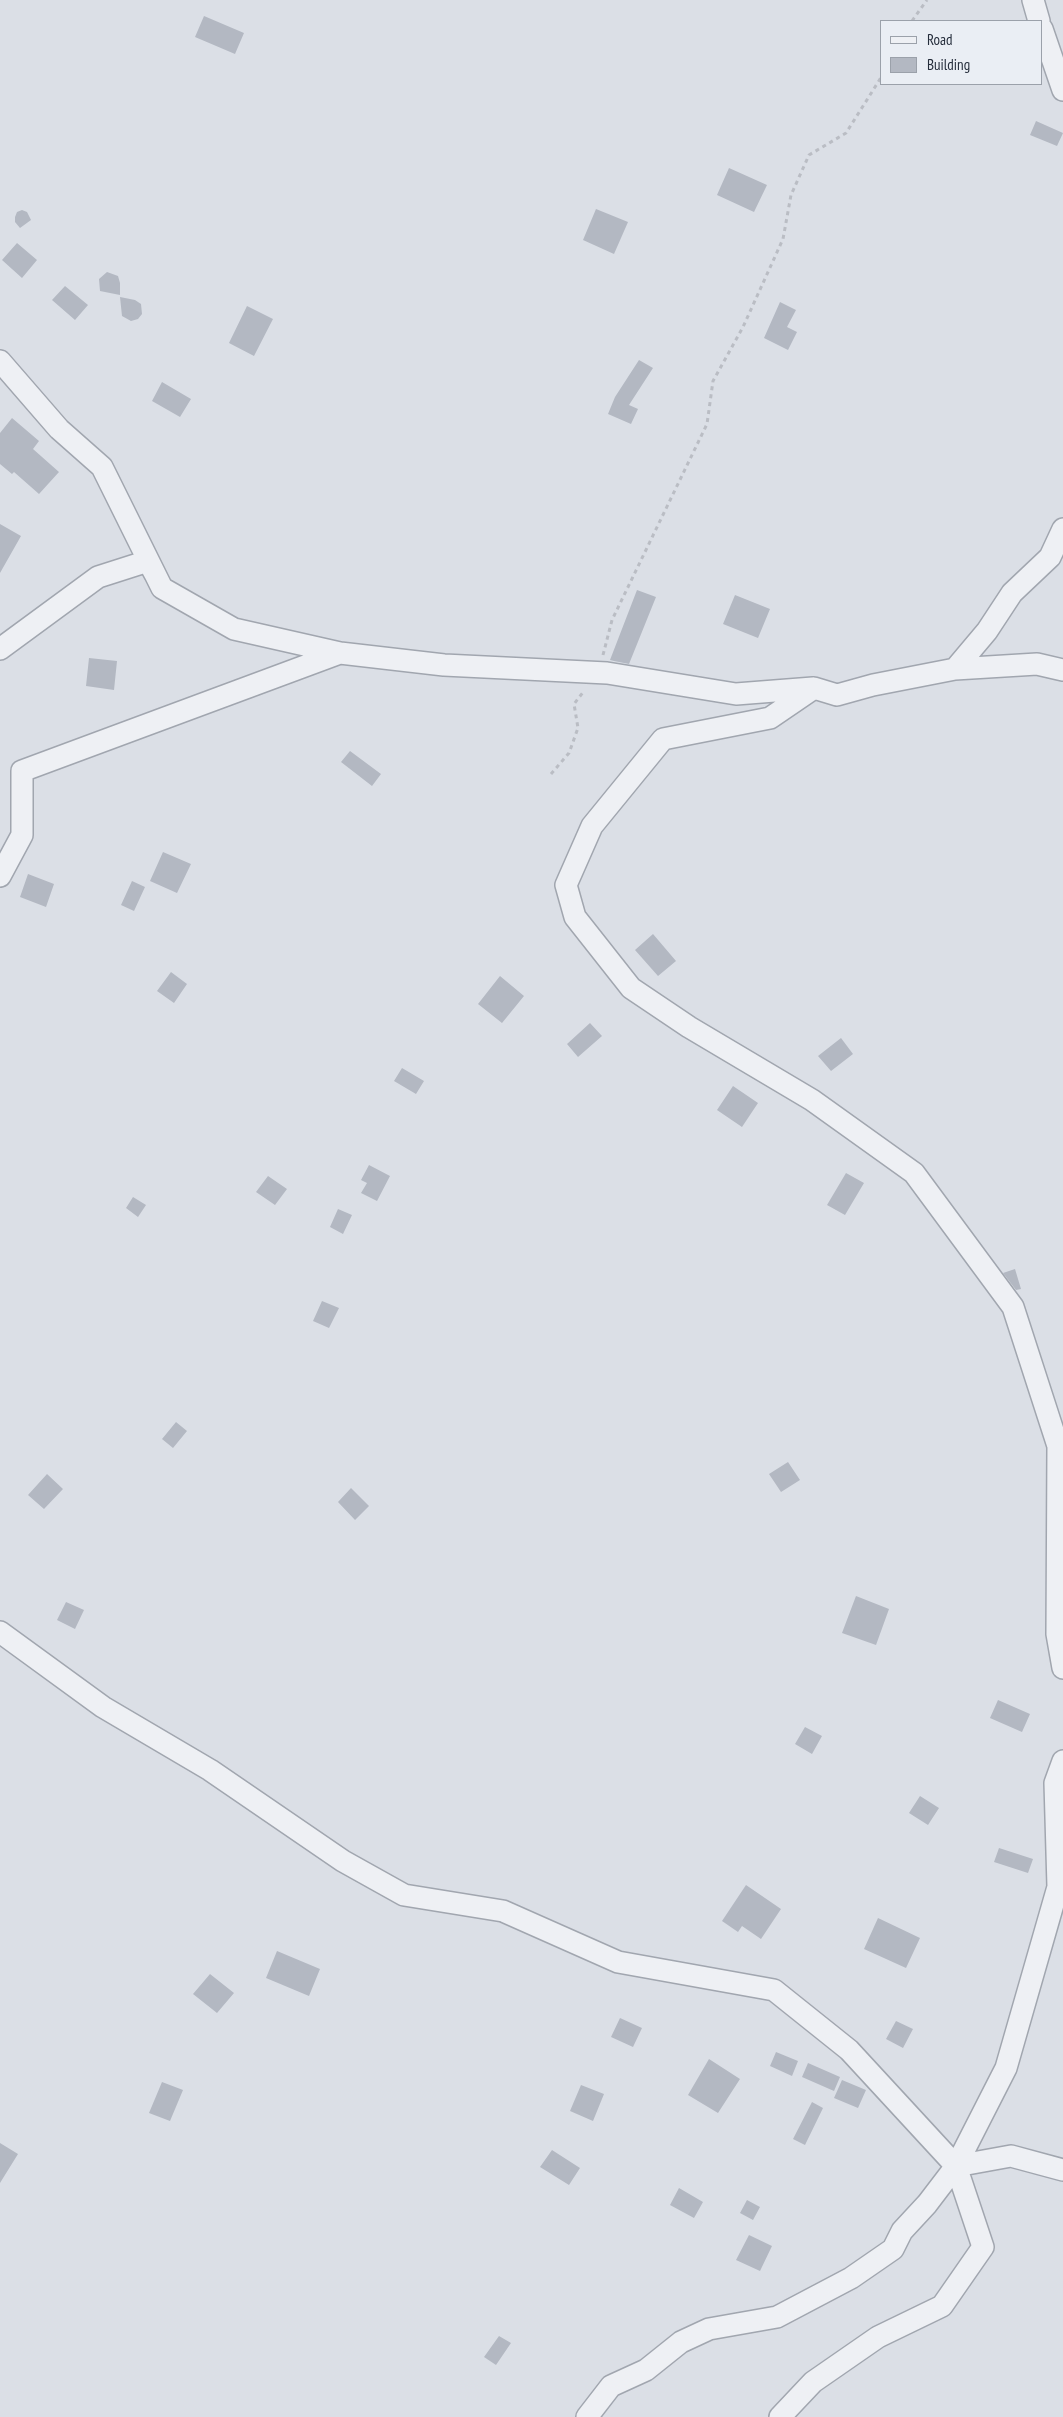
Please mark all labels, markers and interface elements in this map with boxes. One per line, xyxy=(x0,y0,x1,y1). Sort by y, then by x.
legend xyxy=(880,20,1043,85)
text: Road xyxy=(927,30,953,49)
text: Building xyxy=(927,55,970,74)

